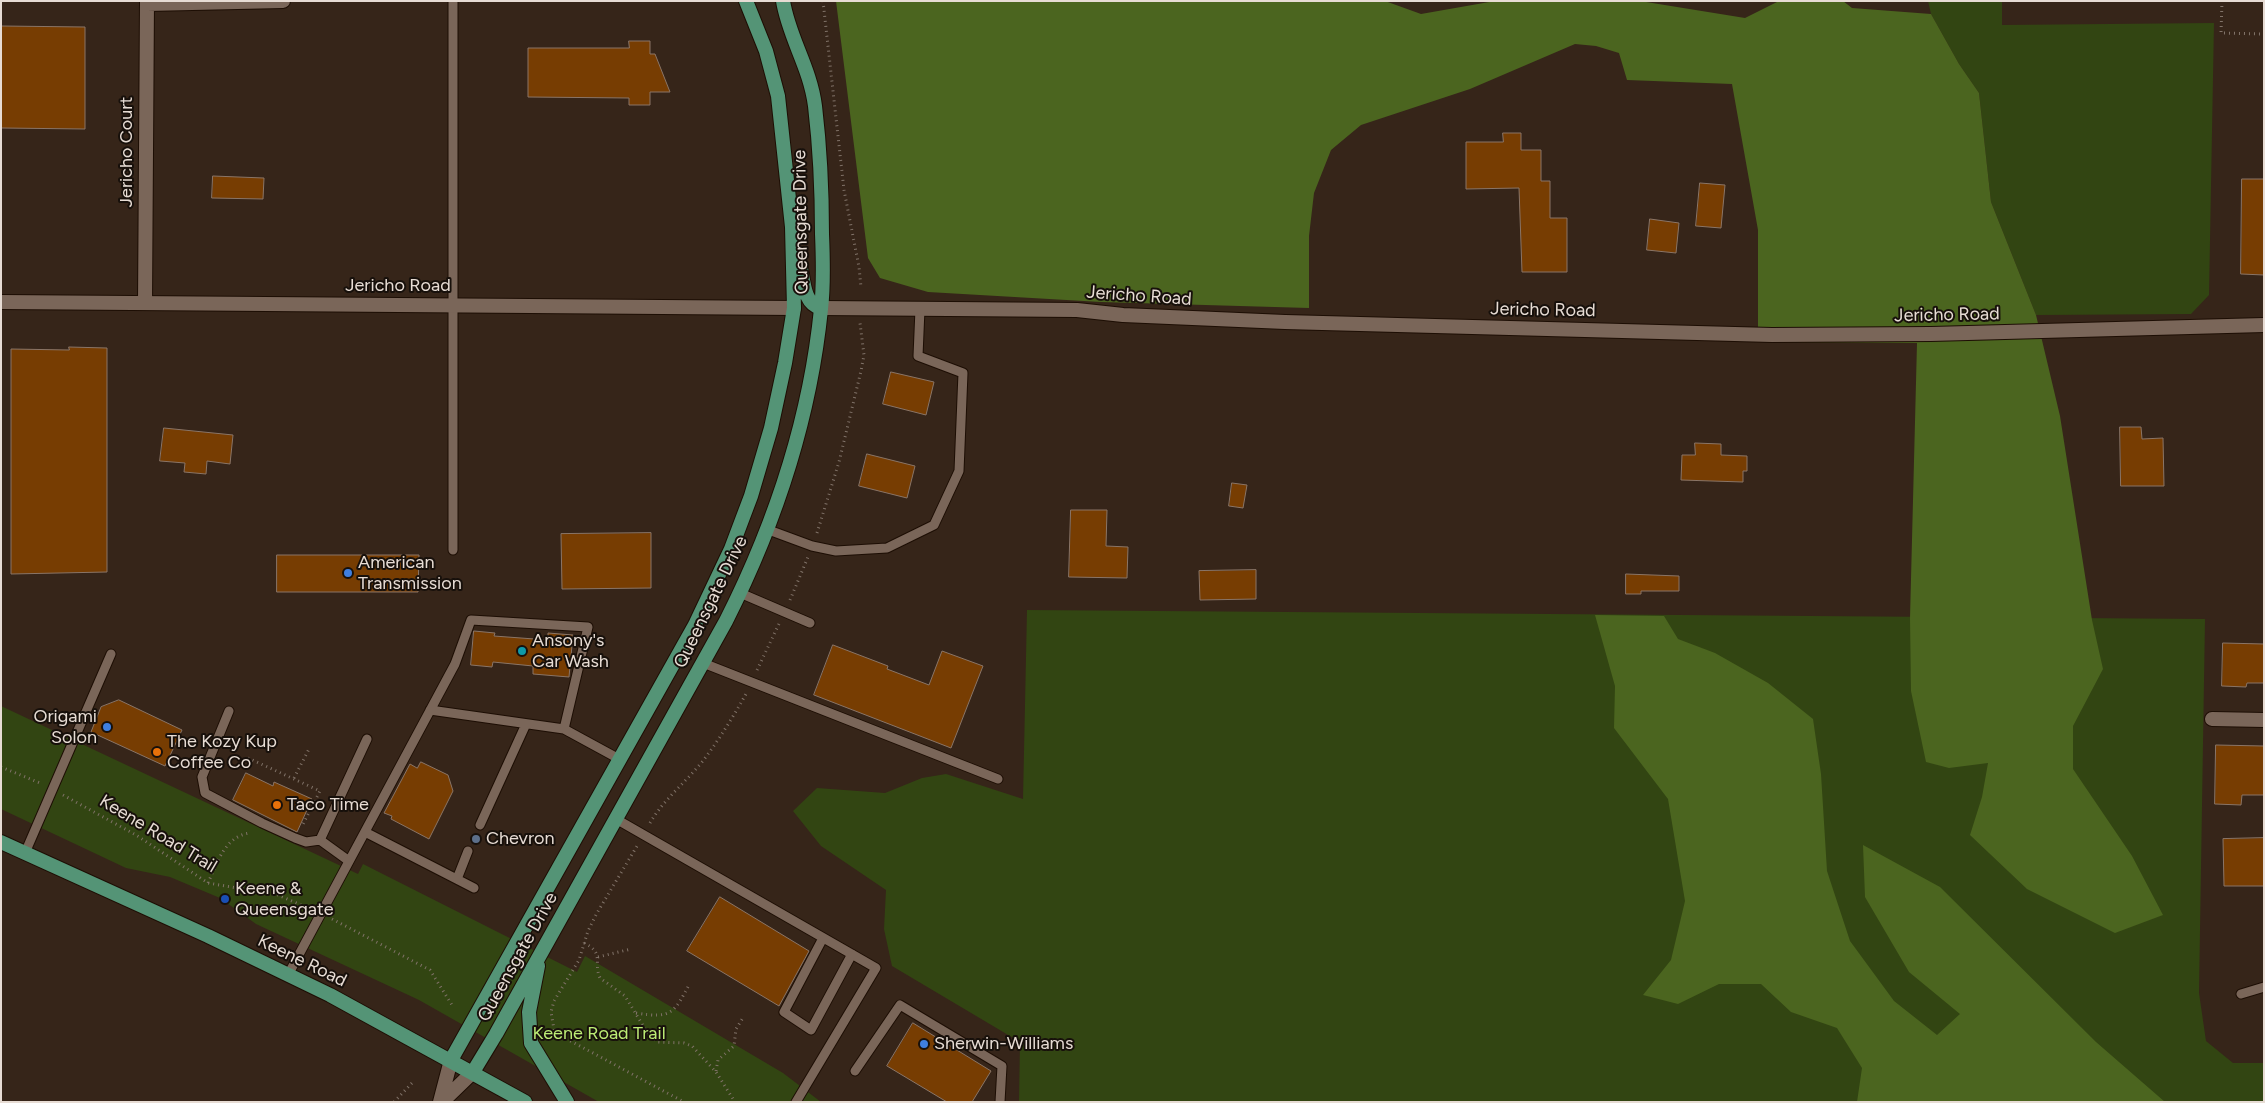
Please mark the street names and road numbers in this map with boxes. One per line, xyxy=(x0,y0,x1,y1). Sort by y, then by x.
street label: Jericho Court xyxy=(116,97,138,207)
street label: Queensgate Drive xyxy=(789,150,813,294)
street label: Jericho Road xyxy=(345,275,451,297)
street label: Jericho Road xyxy=(1086,282,1192,310)
street label: Jericho Road xyxy=(1490,298,1596,322)
street label: Jericho Road xyxy=(1894,303,2000,327)
street label: Queensgate Drive xyxy=(670,532,752,672)
street label: Keene Road Trail xyxy=(95,790,221,878)
street label: Queensgate Drive xyxy=(474,889,562,1025)
street label: Keene Road xyxy=(254,930,350,992)

